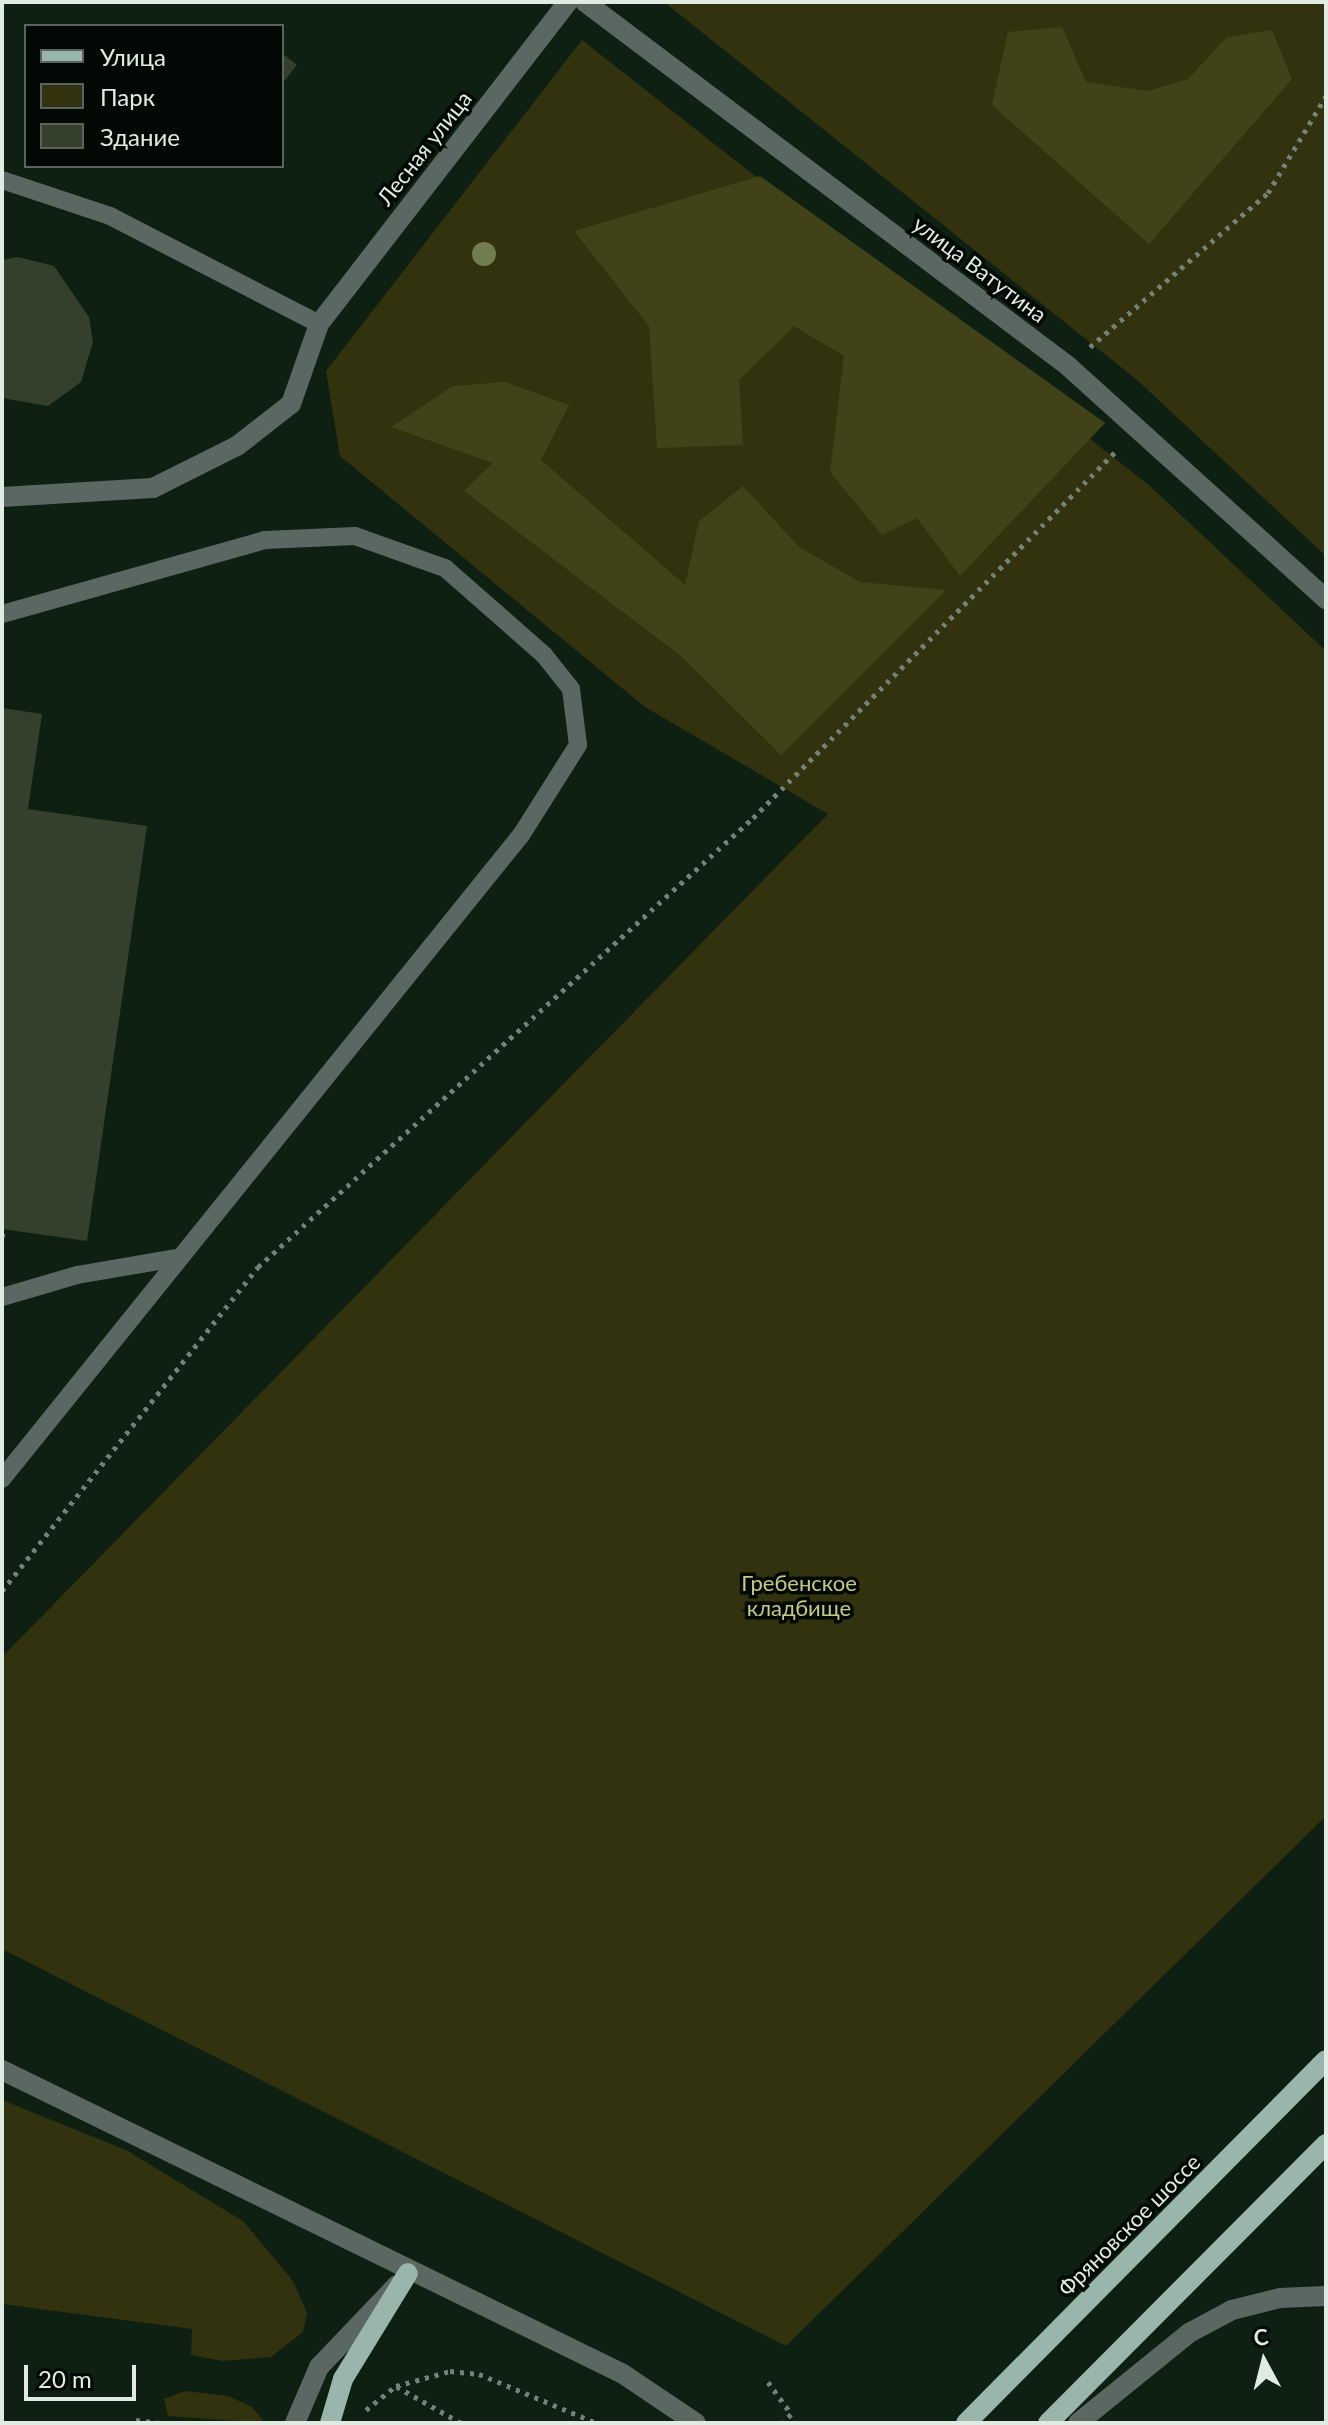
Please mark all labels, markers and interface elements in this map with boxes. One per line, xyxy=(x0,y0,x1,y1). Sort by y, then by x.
legend xyxy=(24,24,284,168)
text: Улица xyxy=(100,42,166,71)
text: Парк xyxy=(100,82,155,111)
street label: Лесная улица xyxy=(371,86,477,210)
text: Здание xyxy=(100,122,180,151)
street label: улица Ватутина xyxy=(908,210,1052,328)
park label: Гребенское кладбище xyxy=(741,1569,857,1620)
street label: Фряновское шоссе xyxy=(1053,2149,1205,2301)
north arrow xyxy=(1224,2321,1304,2401)
text: С xyxy=(1252,2322,1270,2351)
scale bar xyxy=(28,2349,140,2399)
text: 20 m xyxy=(38,2364,92,2393)

